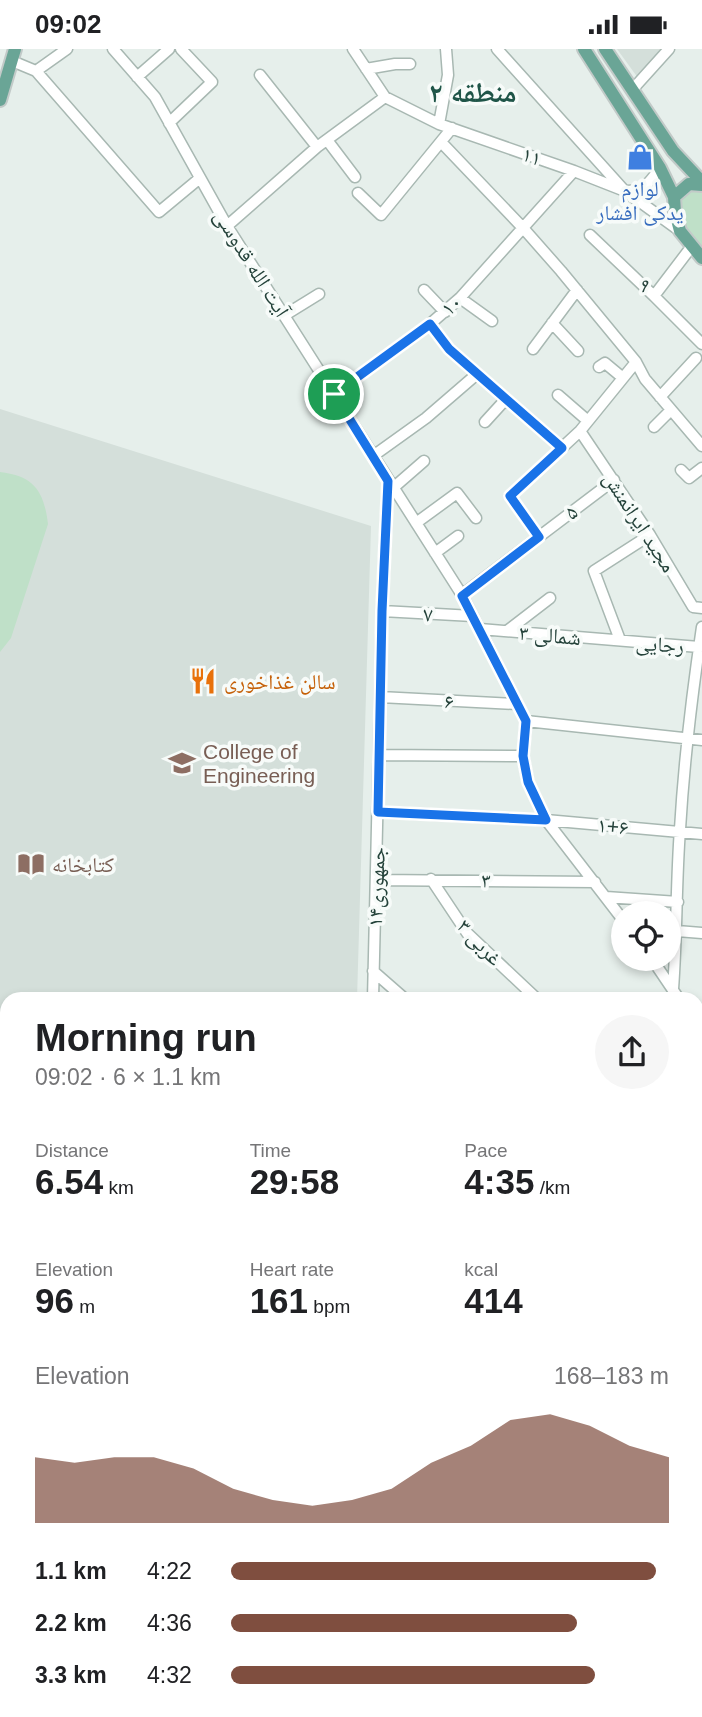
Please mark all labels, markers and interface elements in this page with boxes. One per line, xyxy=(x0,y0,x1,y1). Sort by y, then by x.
text: 09:02 xyxy=(35,9,102,39)
district label: منطقه ۲ xyxy=(429,77,517,108)
street label: ۱۱ xyxy=(519,142,545,170)
shop icon: لوازم یدکی افشار xyxy=(625,142,655,172)
place label: لوازم یدکی افشار xyxy=(595,177,684,226)
street label: آیت الله قدوسی xyxy=(208,205,294,322)
street label: ۹ xyxy=(634,273,656,297)
street label: ۱۰ xyxy=(436,290,466,320)
pin xyxy=(304,364,364,424)
icon: arrive xyxy=(315,375,353,413)
street label: مجید ایرانمنش xyxy=(597,468,681,577)
street label: ۵ xyxy=(560,500,582,524)
street label: ۷ xyxy=(423,602,433,626)
street label: ۳ شمالی xyxy=(518,621,582,651)
street label: رجایی xyxy=(635,631,685,659)
restaurant icon: سالن غذاخوری xyxy=(188,666,218,696)
place label: سالن غذاخوری xyxy=(224,670,336,695)
street label: ۶ xyxy=(444,689,454,713)
place label: College of Engineering xyxy=(203,740,315,787)
school or university icon: College of Engineering xyxy=(167,748,197,778)
street label: ۱+۶ xyxy=(596,813,630,839)
street label: جمهوری۱۴ xyxy=(363,847,390,927)
library icon: کتابخانه xyxy=(16,849,46,879)
place label: کتابخانه xyxy=(52,853,114,876)
street label: ۳ xyxy=(481,868,491,892)
map controls xyxy=(611,901,681,971)
button: locate xyxy=(611,901,681,971)
street label: ۳ غربی xyxy=(452,914,507,971)
button: share xyxy=(595,1015,669,1089)
text: Morning run xyxy=(35,1017,257,1059)
text: 09:02 · 6 × 1.1 km xyxy=(35,1064,221,1090)
text: Distance xyxy=(35,1140,109,1161)
text: Time xyxy=(250,1140,291,1161)
text: Pace xyxy=(464,1140,508,1161)
text: 6.54 xyxy=(35,1162,103,1201)
text: 29:58 xyxy=(250,1162,339,1201)
text: 4:35 xyxy=(464,1162,534,1201)
text: km xyxy=(103,1177,134,1198)
text: /km xyxy=(534,1177,570,1198)
text: Elevation xyxy=(35,1259,113,1280)
text: Heart rate xyxy=(250,1259,334,1280)
text: kcal xyxy=(464,1259,498,1280)
text: 96 xyxy=(35,1281,74,1320)
text: 161 xyxy=(250,1281,308,1320)
text: 414 xyxy=(464,1281,523,1320)
text: m xyxy=(74,1296,95,1317)
text: bpm xyxy=(308,1296,350,1317)
text: Elevation xyxy=(35,1363,130,1389)
text: 168–183 m xyxy=(554,1363,669,1389)
text: 1.1 km xyxy=(35,1558,107,1584)
text: 4:22 xyxy=(147,1558,192,1584)
text: 2.2 km xyxy=(35,1610,107,1636)
text: 4:36 xyxy=(147,1610,192,1636)
text: 3.3 km xyxy=(35,1662,107,1688)
text: 4:32 xyxy=(147,1662,192,1688)

